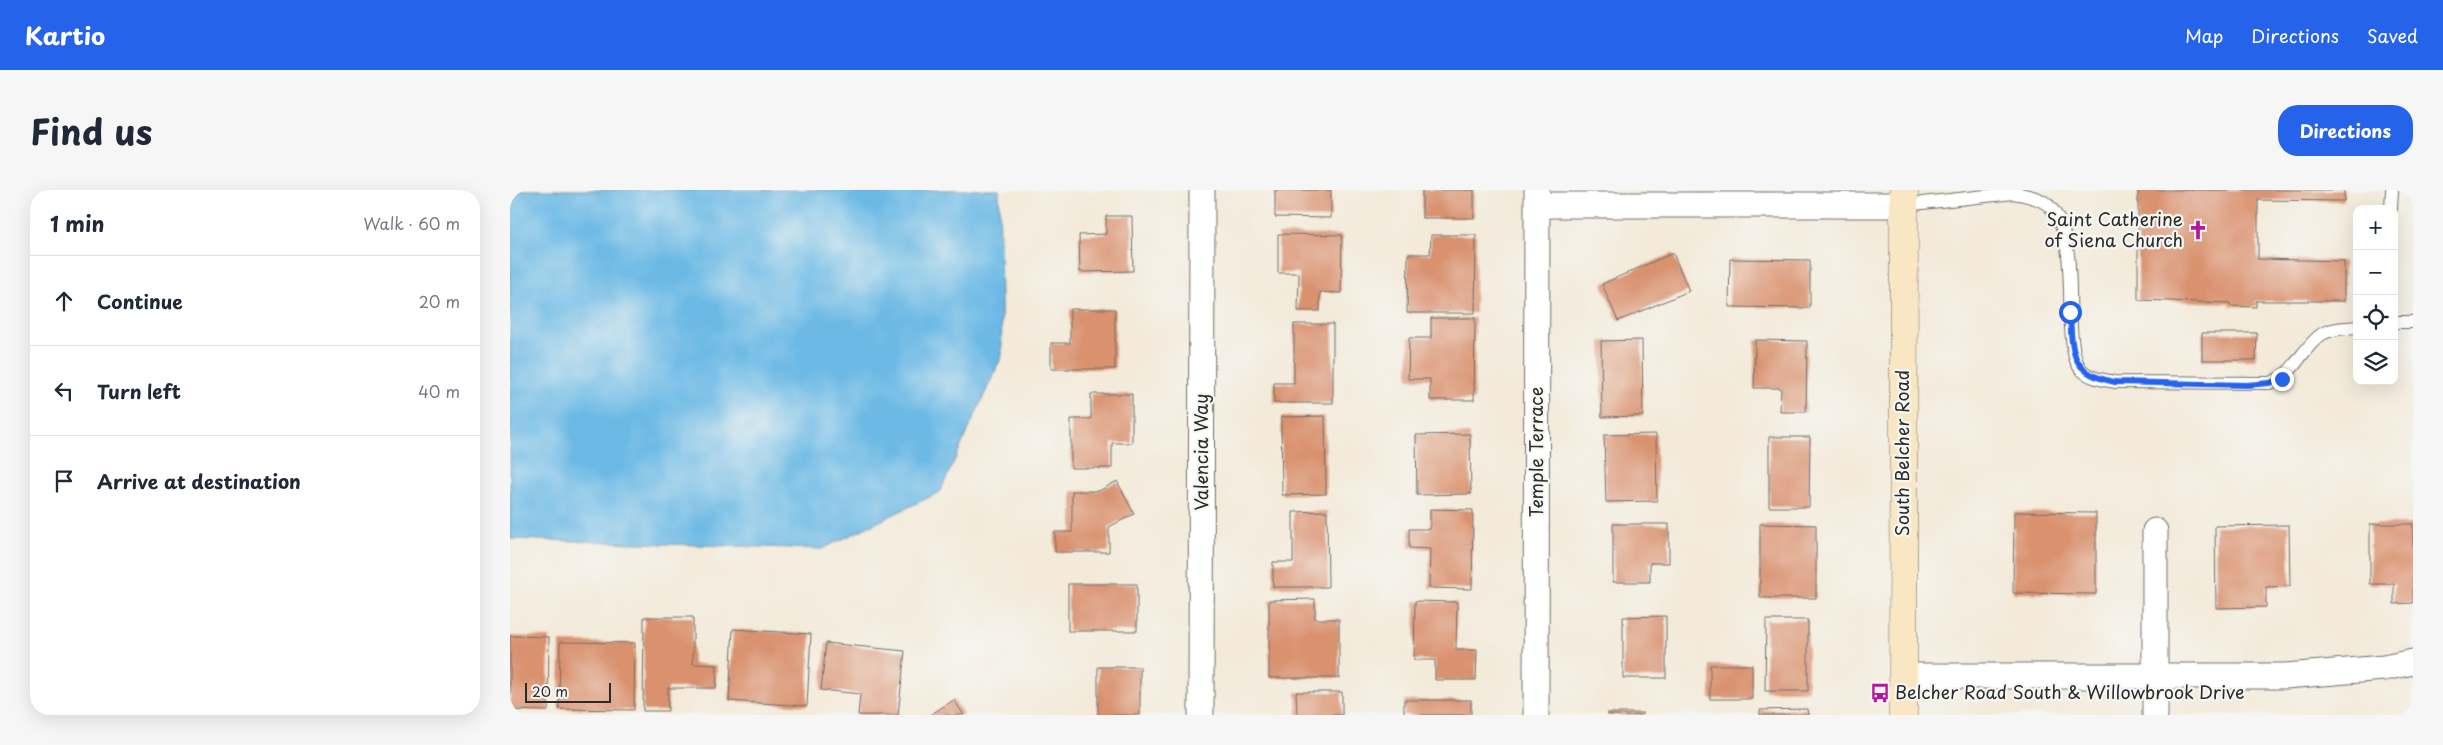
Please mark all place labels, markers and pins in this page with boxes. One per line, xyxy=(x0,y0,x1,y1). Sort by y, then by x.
place label: Saint Catherine of Siena Church xyxy=(2045,205,2183,253)
church icon: Saint Catherine of Siena Church xyxy=(2187,219,2209,241)
place label: Belcher Road South & Willowbrook Drive xyxy=(1895,678,2245,705)
bus stop icon: Belcher Road South & Willowbrook Drive xyxy=(1869,682,1891,704)

